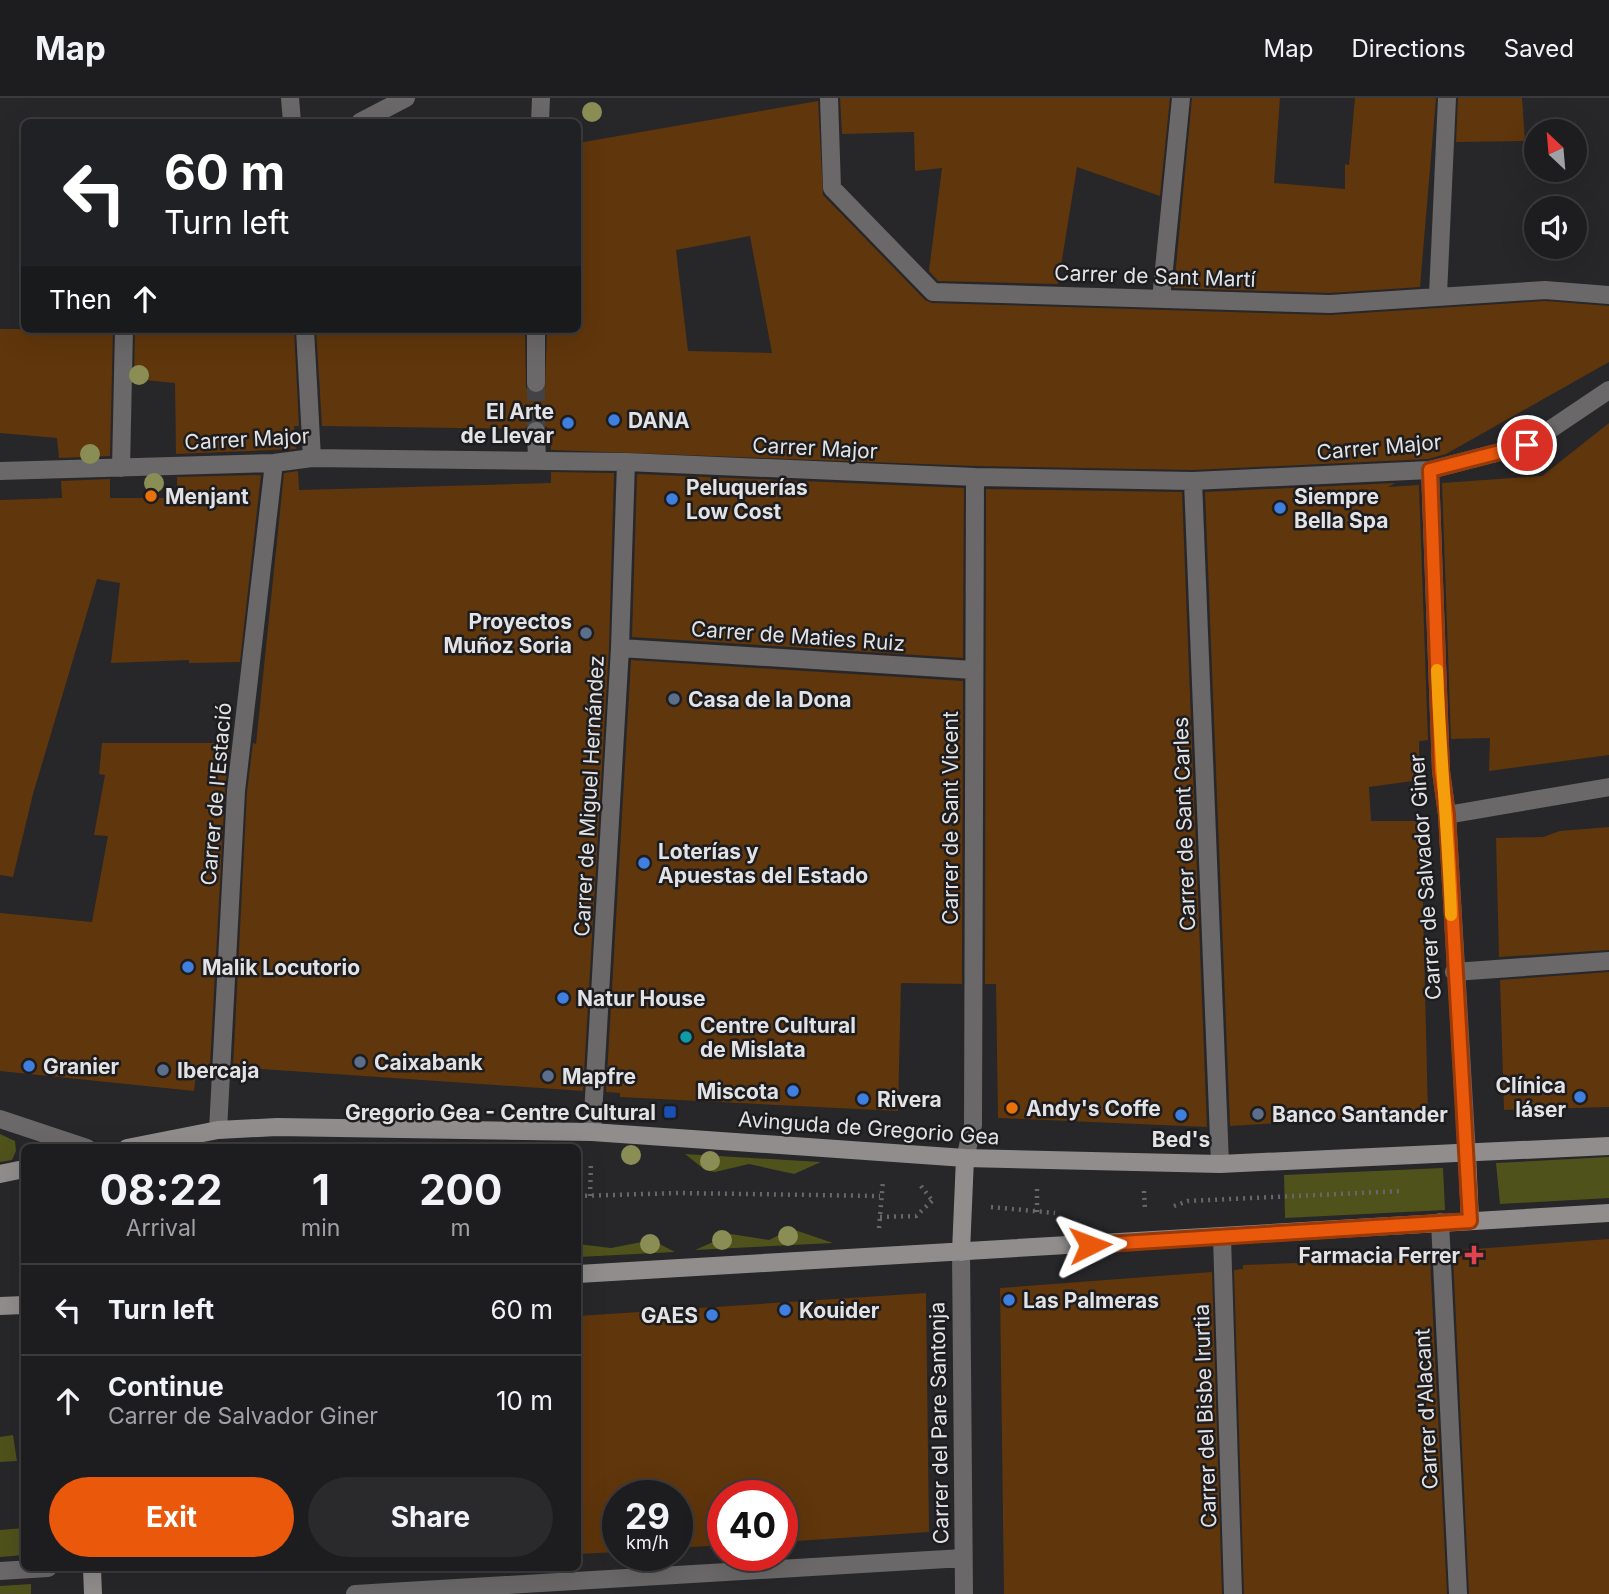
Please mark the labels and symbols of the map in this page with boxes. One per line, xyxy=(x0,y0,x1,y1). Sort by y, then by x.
north arrow xyxy=(1524,119,1587,182)
street label: Carrer de Sant Martí xyxy=(1054,260,1257,292)
place label: El Arte de Llevar xyxy=(460,399,554,448)
place label: DANA xyxy=(628,408,690,433)
marker: DANA xyxy=(606,412,622,428)
marker: El Arte de Llevar xyxy=(560,415,576,431)
pin xyxy=(1497,415,1557,475)
street label: Carrer Major xyxy=(184,423,310,455)
street label: Carrer Major xyxy=(1315,429,1443,465)
street label: Carrer Major xyxy=(752,432,878,464)
place label: Peluquerías Low Cost xyxy=(686,475,808,524)
place label: Menjant xyxy=(165,484,249,509)
place label: Siempre Bella Spa xyxy=(1294,484,1388,533)
marker: Menjant xyxy=(143,488,159,504)
marker: Peluquerías Low Cost xyxy=(664,491,680,507)
marker: Siempre Bella Spa xyxy=(1272,500,1288,516)
place label: Proyectos Muñoz Soria xyxy=(444,609,572,658)
street label: Carrer de Maties Ruiz xyxy=(690,616,906,656)
marker: Proyectos Muñoz Soria xyxy=(578,625,594,641)
street label: Carrer de Miguel Hernández xyxy=(569,655,609,937)
place label: Casa de la Dona xyxy=(688,687,852,712)
marker: Casa de la Dona xyxy=(666,691,682,707)
street label: Carrer de l'Estació xyxy=(196,702,236,886)
street label: Carrer de Sant Vicent xyxy=(938,711,963,925)
street label: Carrer de Sant Carles xyxy=(1168,717,1200,931)
street label: Carrer de Salvador Giner xyxy=(1404,753,1446,1001)
place label: Loterías y Apuestas del Estado xyxy=(658,839,868,888)
marker: Loterías y Apuestas del Estado xyxy=(636,855,652,871)
place label: Malik Locutorio xyxy=(202,955,360,980)
marker: Malik Locutorio xyxy=(180,959,196,975)
place label: Natur House xyxy=(577,986,705,1011)
marker: Natur House xyxy=(555,990,571,1006)
place label: Centre Cultural de Mislata xyxy=(700,1013,856,1062)
marker: Centre Cultural de Mislata xyxy=(678,1029,694,1045)
place label: Caixabank xyxy=(374,1050,483,1075)
place label: Granier xyxy=(43,1054,119,1079)
marker: Caixabank xyxy=(352,1054,368,1070)
marker: Granier xyxy=(21,1058,37,1074)
place label: Ibercaja xyxy=(177,1058,259,1083)
marker: Ibercaja xyxy=(155,1062,171,1078)
place label: Mapfre xyxy=(562,1064,636,1089)
marker: Mapfre xyxy=(540,1068,556,1084)
place label: Clínica láser xyxy=(1496,1073,1566,1122)
place label: Miscota xyxy=(697,1079,779,1104)
marker: Miscota xyxy=(785,1083,801,1099)
place label: Rivera xyxy=(877,1087,942,1112)
marker: Clínica láser xyxy=(1572,1089,1588,1105)
marker: Rivera xyxy=(855,1091,871,1107)
place label: Andy's Coffe xyxy=(1026,1096,1161,1121)
place label: Gregorio Gea - Centre Cultural xyxy=(345,1100,656,1125)
marker: Andy's Coffe xyxy=(1004,1100,1020,1116)
place label: Banco Santander xyxy=(1272,1102,1448,1127)
marker: Gregorio Gea - Centre Cultural xyxy=(662,1104,678,1120)
street label: Avinguda de Gregorio Gea xyxy=(738,1106,1000,1150)
marker: Banco Santander xyxy=(1250,1106,1266,1122)
marker: Bed's xyxy=(1173,1107,1189,1123)
place label: Bed's xyxy=(1152,1127,1210,1152)
position arrow xyxy=(1053,1208,1127,1282)
place label: Farmacia Ferrer xyxy=(1299,1243,1460,1268)
marker: Farmacia Ferrer xyxy=(1466,1247,1482,1263)
place label: Las Palmeras xyxy=(1023,1288,1159,1313)
marker: Las Palmeras xyxy=(1001,1292,1017,1308)
place label: Kouider xyxy=(799,1298,880,1323)
marker: Kouider xyxy=(777,1302,793,1318)
street label: Carrer del Pare Santonja xyxy=(924,1302,954,1544)
place label: GAES xyxy=(641,1303,698,1328)
street label: Carrer del Bisbe Irurtia xyxy=(1189,1304,1221,1528)
marker: GAES xyxy=(704,1307,720,1323)
street label: Carrer d'Alacant xyxy=(1409,1328,1443,1490)
speed limit sign: 40 xyxy=(707,1480,798,1571)

